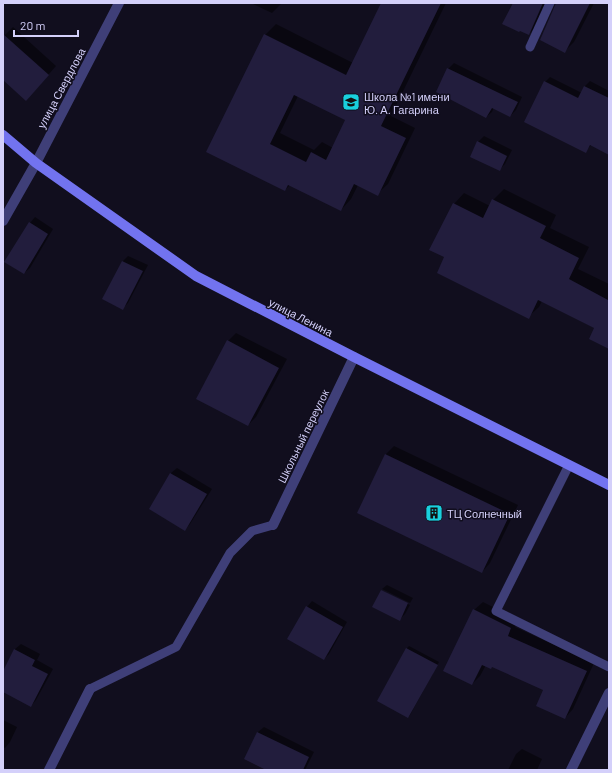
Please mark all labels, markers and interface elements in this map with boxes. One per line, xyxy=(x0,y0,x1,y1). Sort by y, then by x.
scale bar xyxy=(14,12,78,38)
text: 20 m xyxy=(20,18,46,32)
street label: улица Свердлова xyxy=(34,45,88,130)
place label: Школа №1 имени Ю. А. Гагарина xyxy=(364,90,450,116)
school or university icon: Школа №1 имени Ю. А. Гагарина xyxy=(341,92,361,112)
street label: улица Ленина xyxy=(267,295,336,339)
street label: Школьный переулок xyxy=(275,387,331,485)
building icon: ТЦ Солнечный xyxy=(424,503,444,523)
place label: ТЦ Солнечный xyxy=(447,507,522,520)

